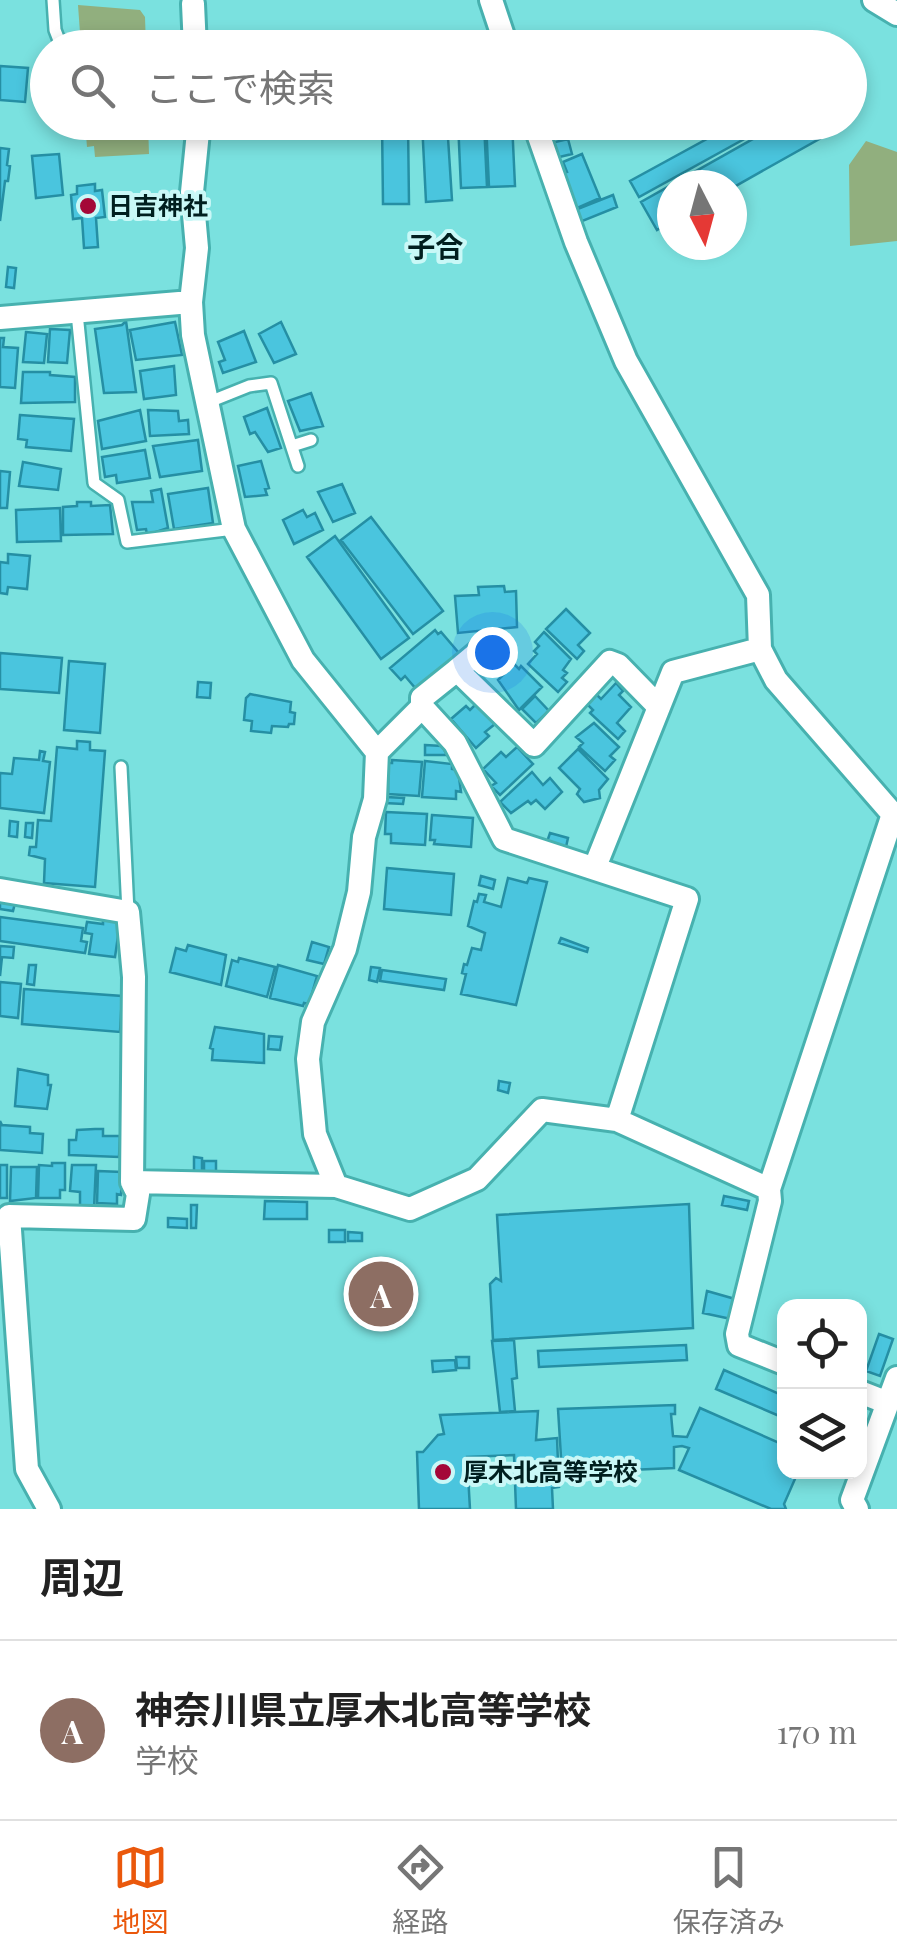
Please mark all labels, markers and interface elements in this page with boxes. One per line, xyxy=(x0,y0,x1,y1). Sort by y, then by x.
search box xyxy=(30,30,867,140)
icon: search xyxy=(65,58,120,113)
text: ここで検索 xyxy=(145,61,335,112)
north arrow xyxy=(657,170,747,260)
place label: 日吉神社 xyxy=(108,188,208,221)
marker: 日吉神社 xyxy=(77,195,99,217)
district label: 子合 xyxy=(407,227,463,264)
your location xyxy=(467,627,518,678)
pin: A xyxy=(348,1256,414,1332)
map controls xyxy=(777,1299,867,1479)
button: locate xyxy=(777,1299,867,1389)
button: layers xyxy=(777,1389,867,1479)
place label: 厚木北高等学校 xyxy=(463,1454,638,1487)
marker: 厚木北高等学校 xyxy=(432,1461,454,1483)
text: 周辺 xyxy=(40,1548,124,1604)
text: 神奈川県立厚木北高等学校 xyxy=(135,1683,591,1734)
text: A xyxy=(62,1709,83,1752)
text: 170 m xyxy=(777,1709,857,1752)
text: 学校 xyxy=(135,1737,199,1780)
tab: 地図 xyxy=(112,1840,168,1940)
tab: 経路 xyxy=(392,1840,449,1940)
tab: 保存済み xyxy=(673,1840,785,1940)

